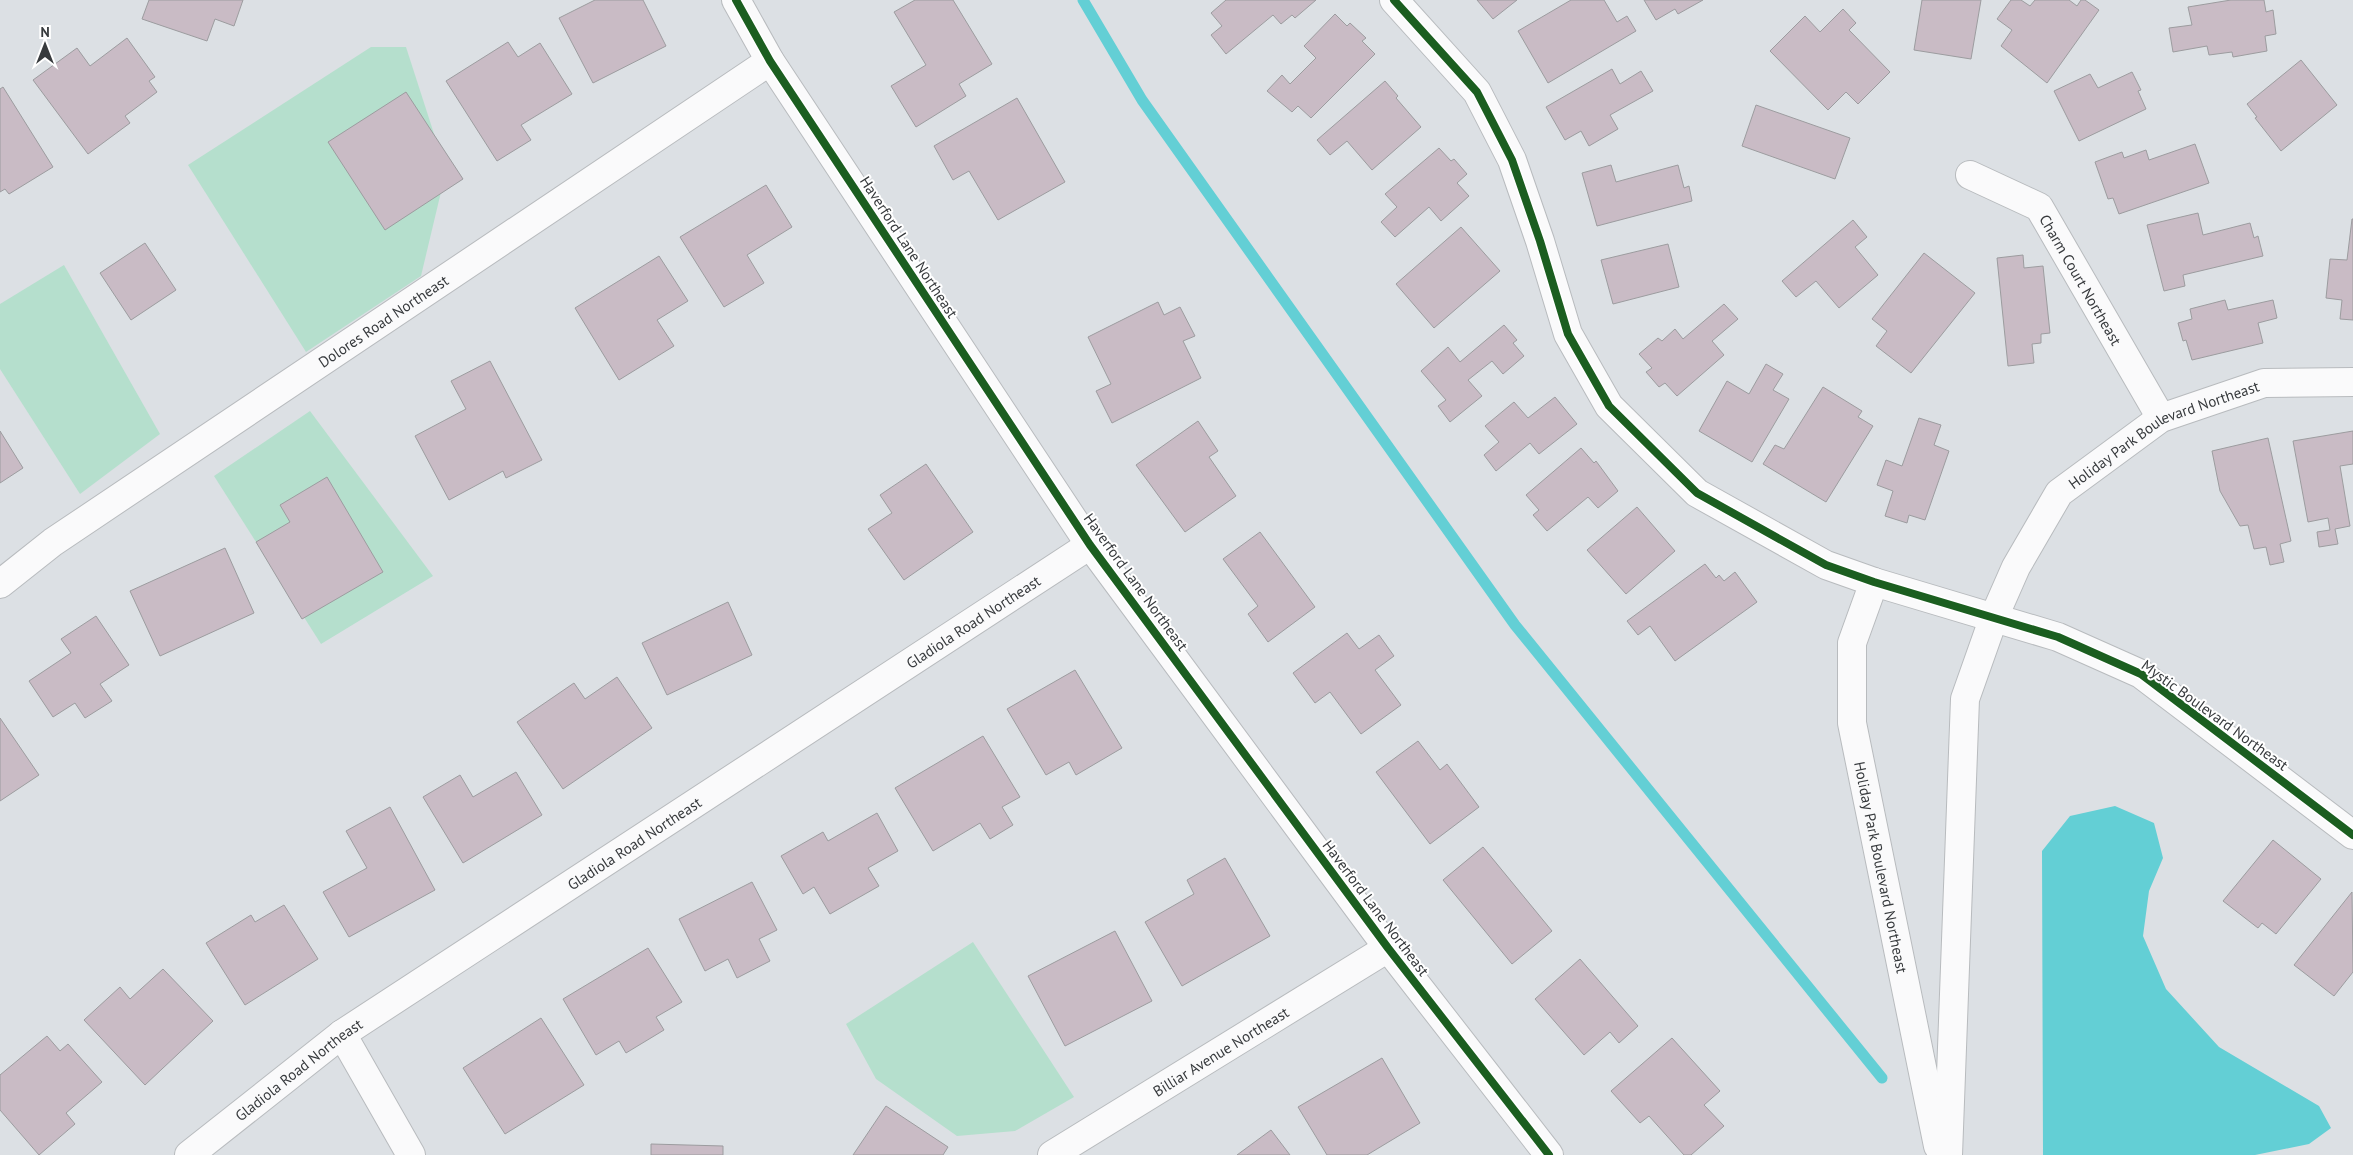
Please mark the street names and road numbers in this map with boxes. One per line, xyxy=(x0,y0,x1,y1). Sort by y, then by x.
street label: Haverford Lane Northeast xyxy=(856,173,962,321)
street label: Charm Court Northeast xyxy=(2036,211,2126,348)
street label: Dolores Road Northeast xyxy=(314,270,452,371)
street label: Holiday Park Boulevard Northeast xyxy=(2064,376,2261,493)
street label: Haverford Lane Northeast xyxy=(1080,510,1192,654)
street label: Gladiola Road Northeast xyxy=(902,571,1044,672)
street label: Mystic Boulevard Northeast xyxy=(2138,655,2292,775)
street label: Holiday Park Boulevard Northeast xyxy=(1851,760,1912,975)
street label: Gladiola Road Northeast xyxy=(563,792,705,894)
street label: Haverford Lane Northeast xyxy=(1319,836,1433,980)
street label: Billiar Avenue Northeast xyxy=(1149,1002,1292,1100)
street label: Gladiola Road Northeast xyxy=(231,1014,366,1125)

